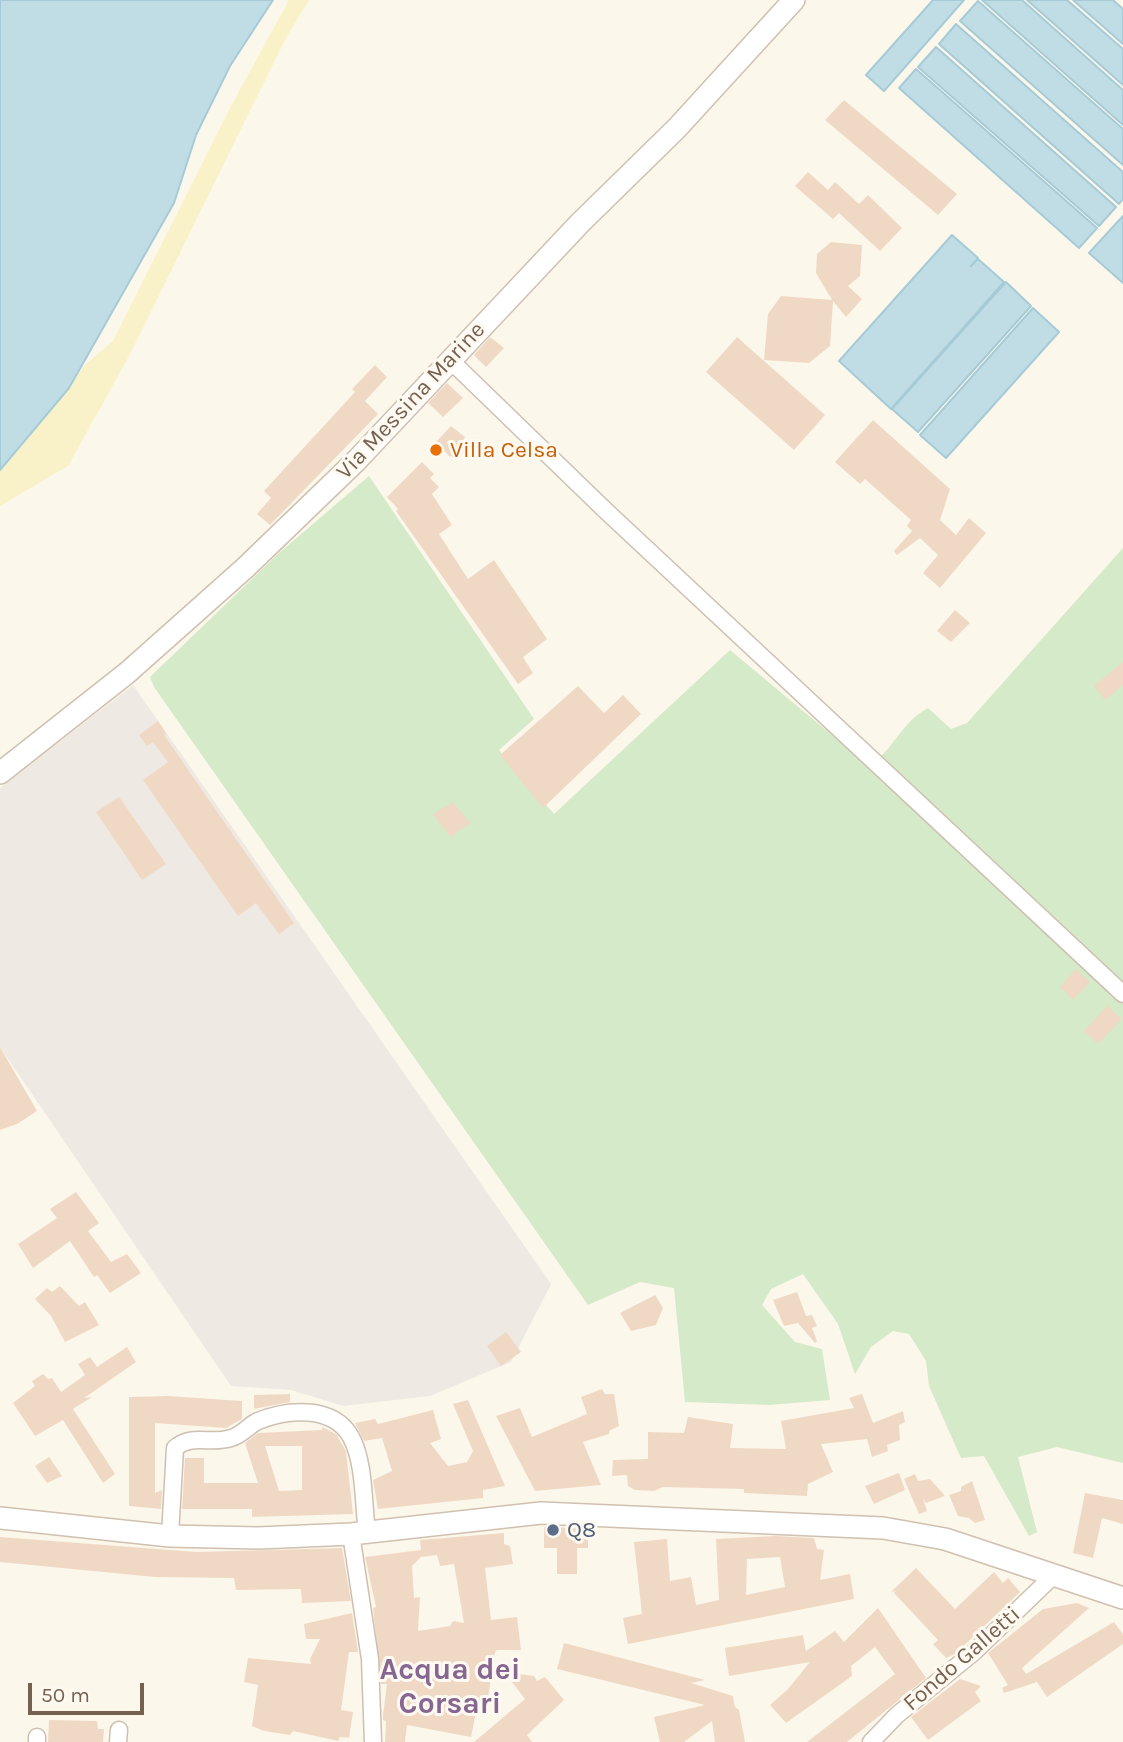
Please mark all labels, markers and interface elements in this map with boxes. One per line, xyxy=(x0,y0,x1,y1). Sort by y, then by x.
street label: Via Messina Marine xyxy=(331,317,491,485)
place label: Villa Celsa xyxy=(450,436,558,464)
marker: Villa Celsa xyxy=(428,442,444,458)
place label: Q8 xyxy=(567,1516,596,1544)
marker: Q8 xyxy=(545,1522,561,1538)
street label: Fondo Galletti xyxy=(898,1601,1026,1717)
district label: Acqua dei Corsari xyxy=(379,1652,521,1722)
scale bar xyxy=(32,1668,147,1712)
text: 50 m xyxy=(41,1683,90,1707)

